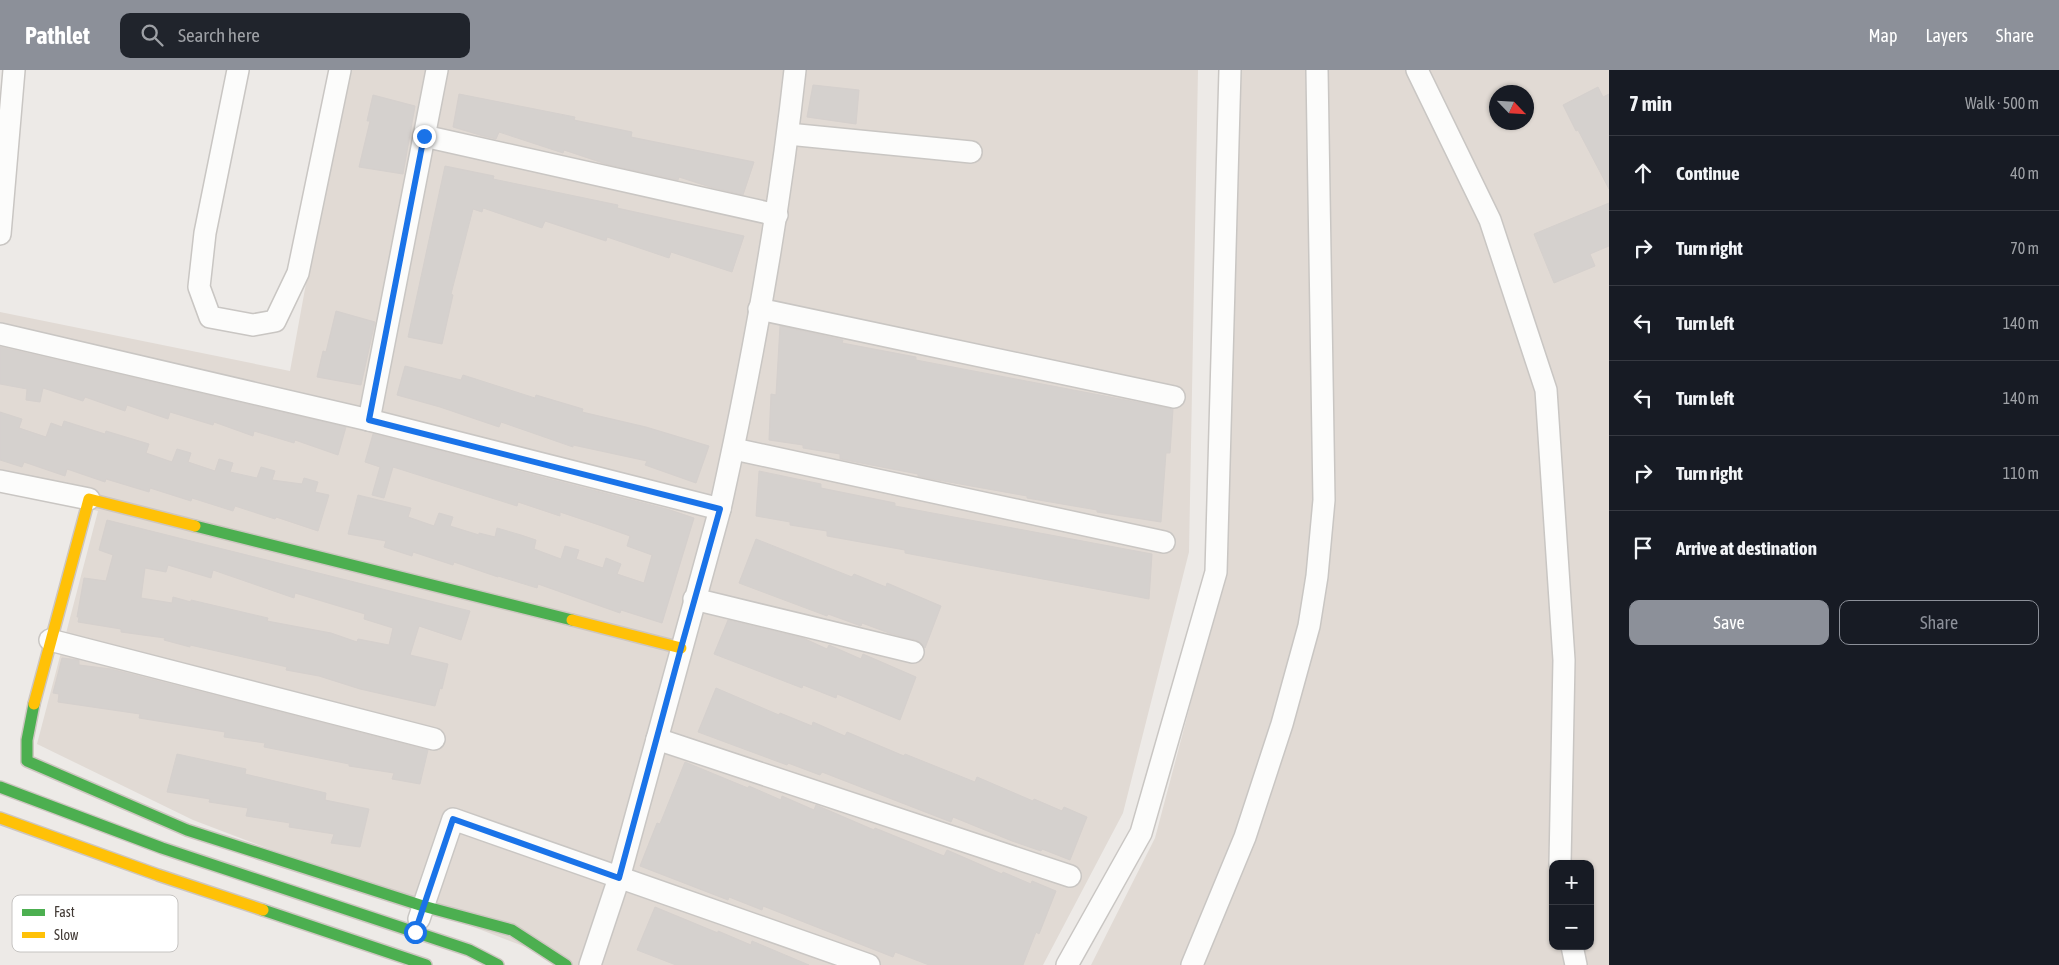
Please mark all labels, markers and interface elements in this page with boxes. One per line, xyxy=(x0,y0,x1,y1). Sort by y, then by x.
search box xyxy=(120,13,470,58)
icon: search xyxy=(138,21,166,49)
text: Pathlet xyxy=(25,22,90,49)
text: Search here xyxy=(178,24,260,46)
text: Map xyxy=(1868,25,1897,46)
text: Layers xyxy=(1925,25,1968,46)
text: Share xyxy=(1996,25,2034,46)
north arrow xyxy=(1489,85,1534,130)
text: 7 min xyxy=(1629,91,1672,115)
text: Walk · 500 m xyxy=(1965,94,2039,112)
route end xyxy=(413,125,436,148)
icon: ahead xyxy=(1629,159,1657,187)
text: Continue xyxy=(1676,162,1740,184)
text: 40 m xyxy=(2010,164,2039,182)
icon: right xyxy=(1629,234,1657,262)
text: Turn right xyxy=(1676,237,1743,259)
text: 70 m xyxy=(2010,239,2039,257)
icon: left xyxy=(1629,309,1657,337)
text: Turn left xyxy=(1676,312,1734,334)
text: 140 m xyxy=(2003,314,2039,332)
icon: left xyxy=(1629,384,1657,412)
text: Turn left xyxy=(1676,387,1734,409)
text: 140 m xyxy=(2003,389,2039,407)
icon: right xyxy=(1629,459,1657,487)
text: Turn right xyxy=(1676,462,1743,484)
text: 110 m xyxy=(2003,464,2039,482)
icon: arrive xyxy=(1629,534,1657,562)
text: Arrive at destination xyxy=(1676,537,1817,559)
button: Save xyxy=(1629,600,1829,645)
button: Share xyxy=(1839,600,2039,645)
map controls xyxy=(1549,860,1594,950)
button: + xyxy=(1549,860,1594,905)
legend xyxy=(12,895,178,952)
text: Fast xyxy=(54,904,75,920)
button: − xyxy=(1549,905,1594,950)
route start xyxy=(404,921,427,944)
text: Slow xyxy=(54,927,79,943)

